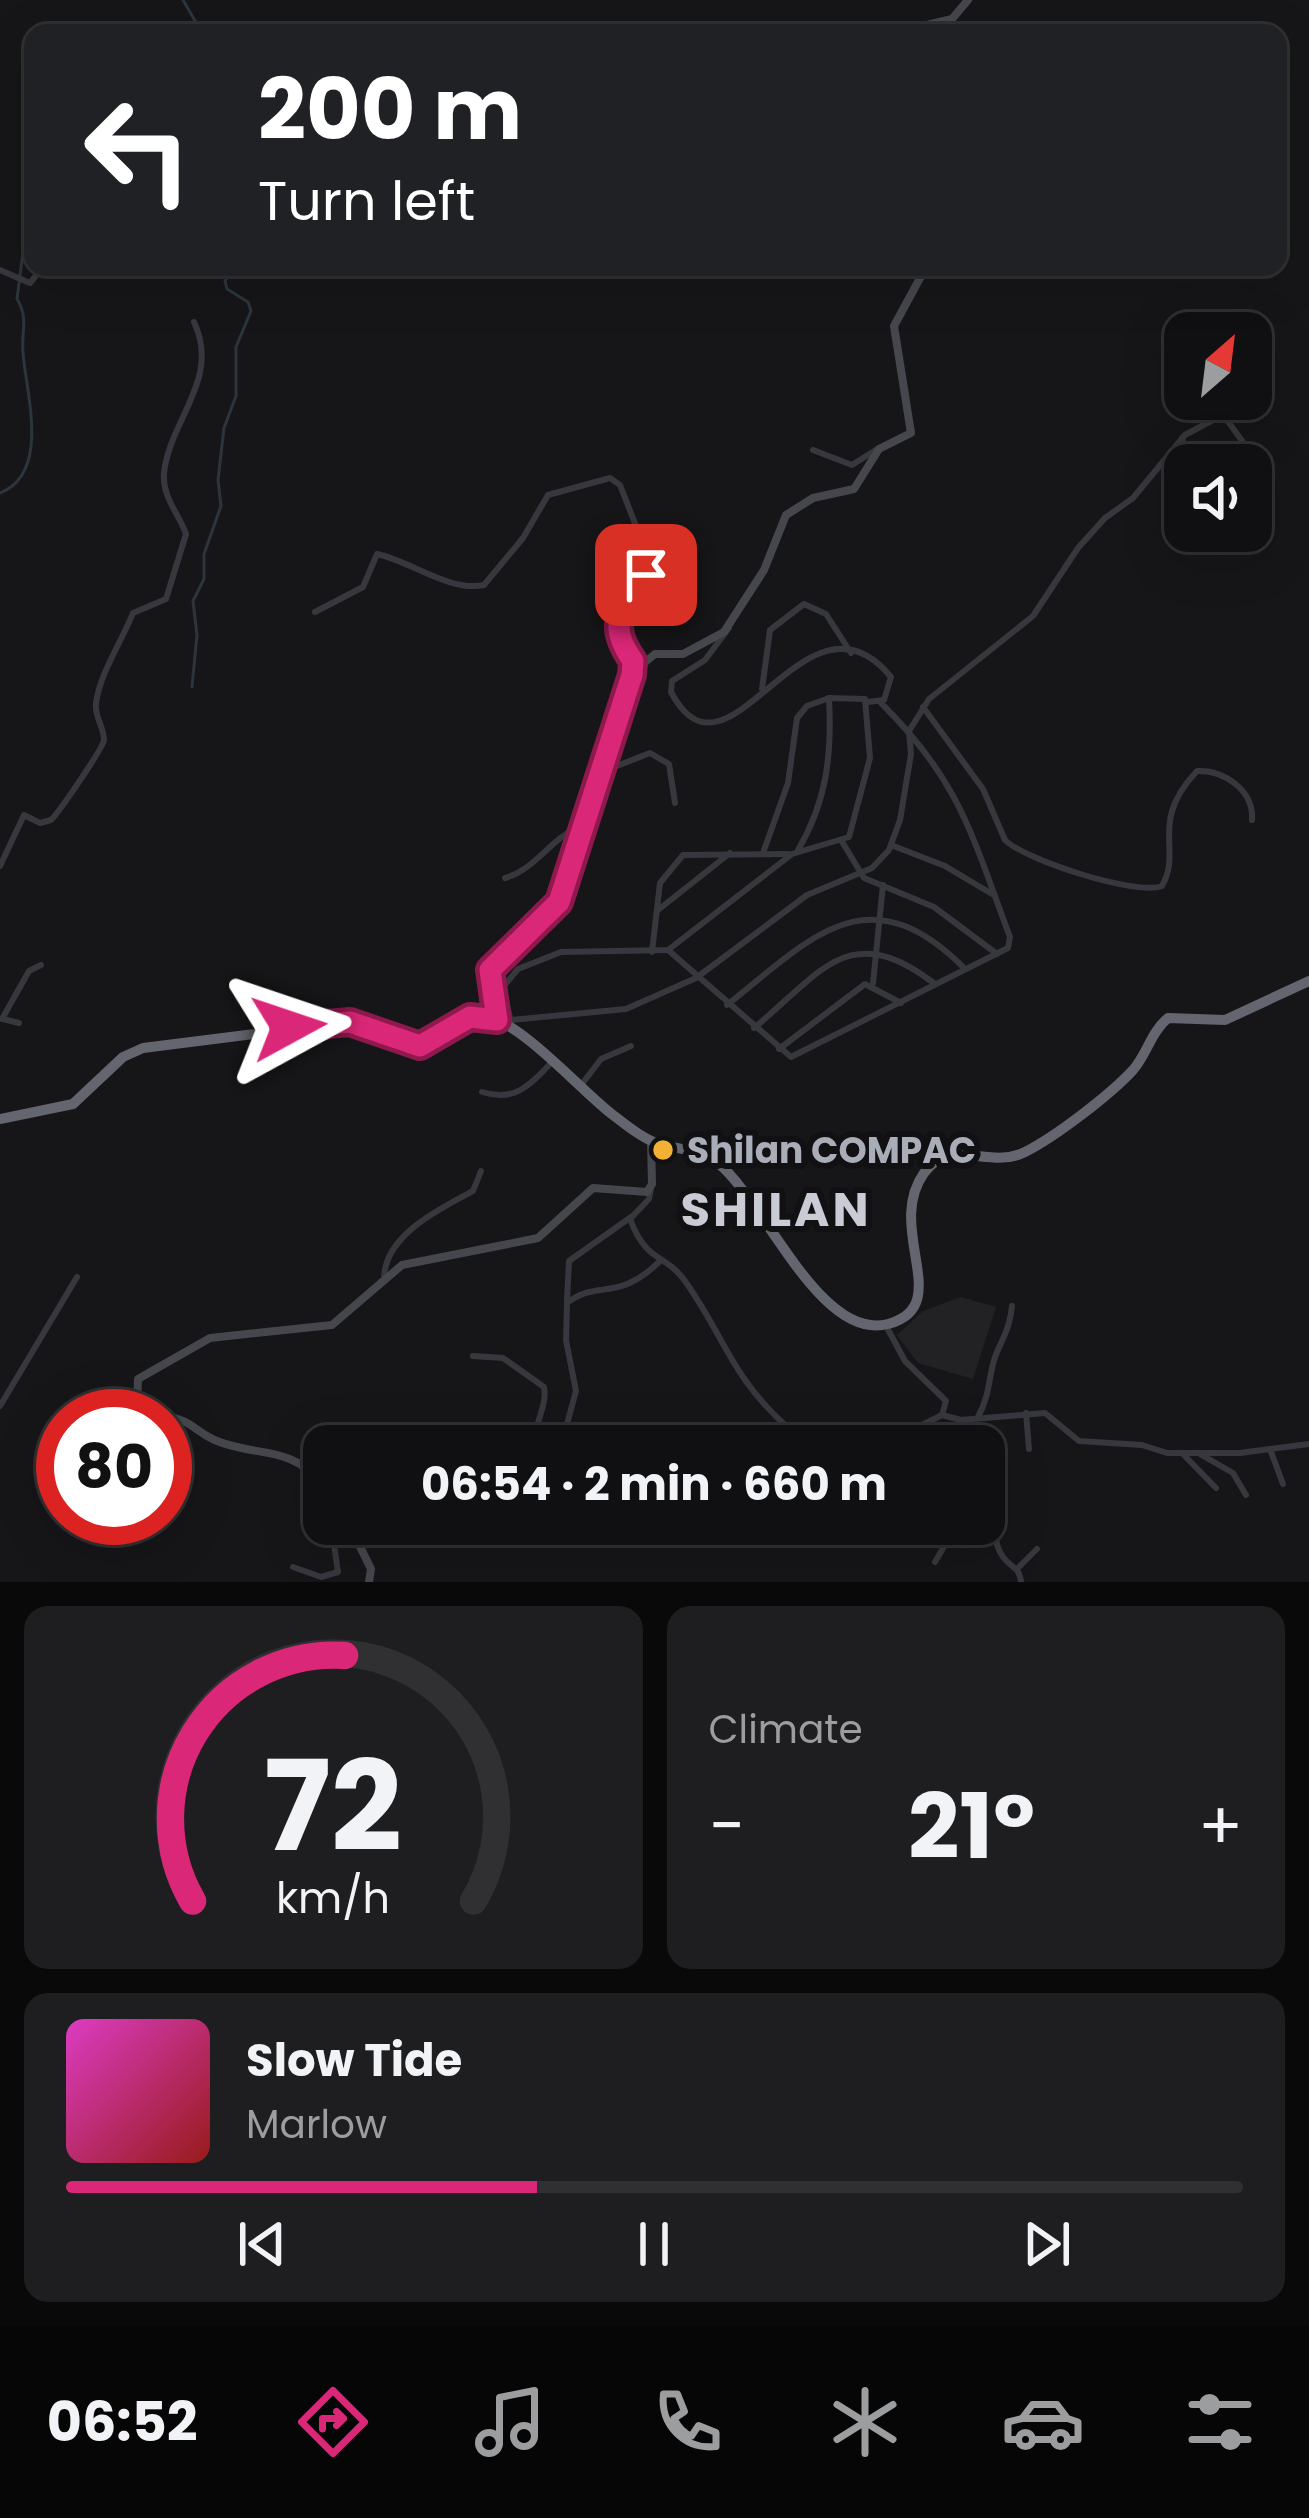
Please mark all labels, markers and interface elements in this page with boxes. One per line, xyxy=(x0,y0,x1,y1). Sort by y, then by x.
text: 200 m xyxy=(258,51,522,168)
icon: left xyxy=(60,72,216,228)
text: Turn left xyxy=(258,163,475,239)
north arrow xyxy=(1164,312,1272,420)
map controls xyxy=(1164,312,1272,552)
button: sound xyxy=(1164,444,1272,552)
pin xyxy=(595,524,697,626)
icon: arrive xyxy=(613,542,679,608)
position arrow xyxy=(226,964,352,1090)
place label: Shilan COMPAC xyxy=(687,1125,976,1176)
marker: Shilan COMPAC xyxy=(650,1137,676,1163)
district label: SHILAN xyxy=(680,1176,872,1243)
speed limit sign: 80 xyxy=(36,1389,192,1545)
text: 06:54 · 2 min · 660 m xyxy=(421,1453,887,1516)
text: Climate xyxy=(709,1702,863,1757)
text: 72 xyxy=(264,1719,402,1894)
text: 21° xyxy=(908,1763,1035,1890)
text: − xyxy=(709,1780,745,1872)
text: + xyxy=(1198,1780,1243,1872)
text: km/h xyxy=(276,1867,390,1927)
text: Slow Tide xyxy=(246,2029,462,2092)
text: Marlow xyxy=(246,2097,387,2152)
icon: previous xyxy=(229,2211,295,2277)
icon: pause xyxy=(621,2211,687,2277)
icon: next xyxy=(1014,2211,1080,2277)
icon: directions xyxy=(291,2380,375,2464)
icon: music xyxy=(468,2380,552,2464)
icon: phone xyxy=(646,2380,730,2464)
icon: climate xyxy=(823,2380,907,2464)
icon: car xyxy=(1001,2380,1085,2464)
icon: filters xyxy=(1178,2380,1262,2464)
text: 06:52 xyxy=(47,2384,198,2460)

